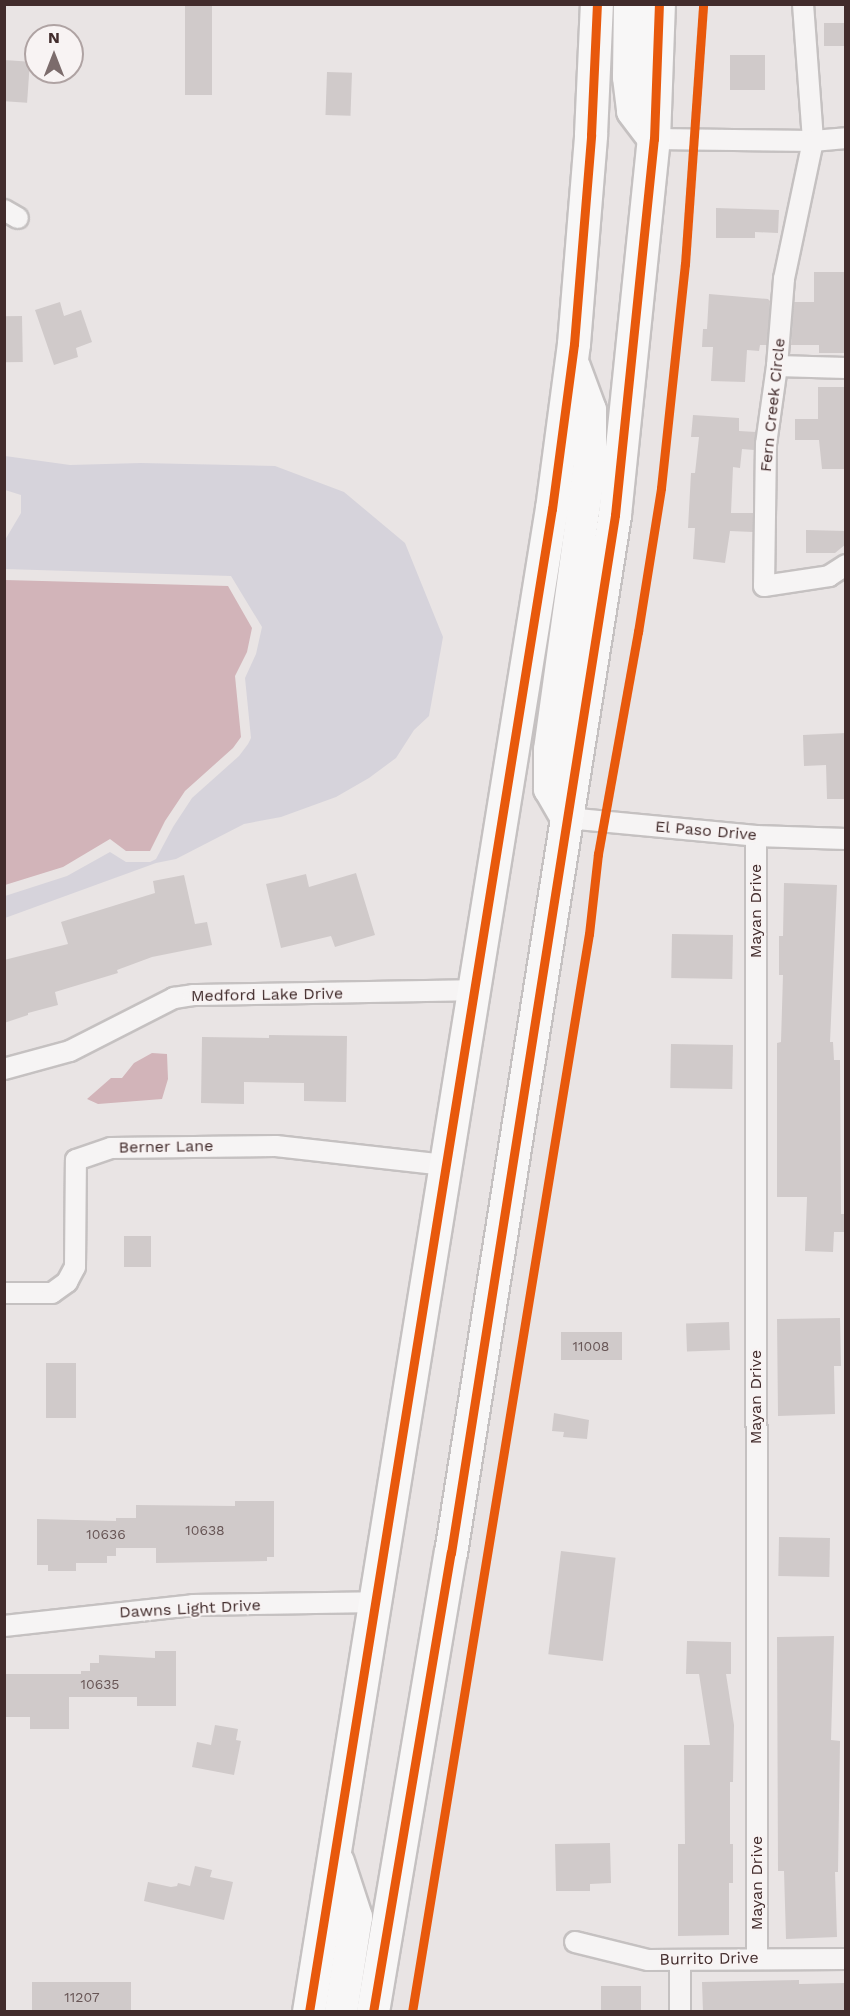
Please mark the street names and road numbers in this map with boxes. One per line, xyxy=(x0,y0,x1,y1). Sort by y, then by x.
street label: Fern Creek Circle xyxy=(756,337,790,473)
street label: El Paso Drive xyxy=(654,817,758,845)
street label: Mayan Drive xyxy=(746,864,766,958)
street label: Medford Lake Drive xyxy=(191,984,343,1006)
street label: Berner Lane xyxy=(118,1137,214,1157)
street label: Mayan Drive xyxy=(746,1350,766,1444)
street label: Dawns Light Drive xyxy=(119,1596,261,1622)
street label: Mayan Drive xyxy=(747,1836,767,1930)
street label: Burrito Drive xyxy=(659,1949,759,1969)

